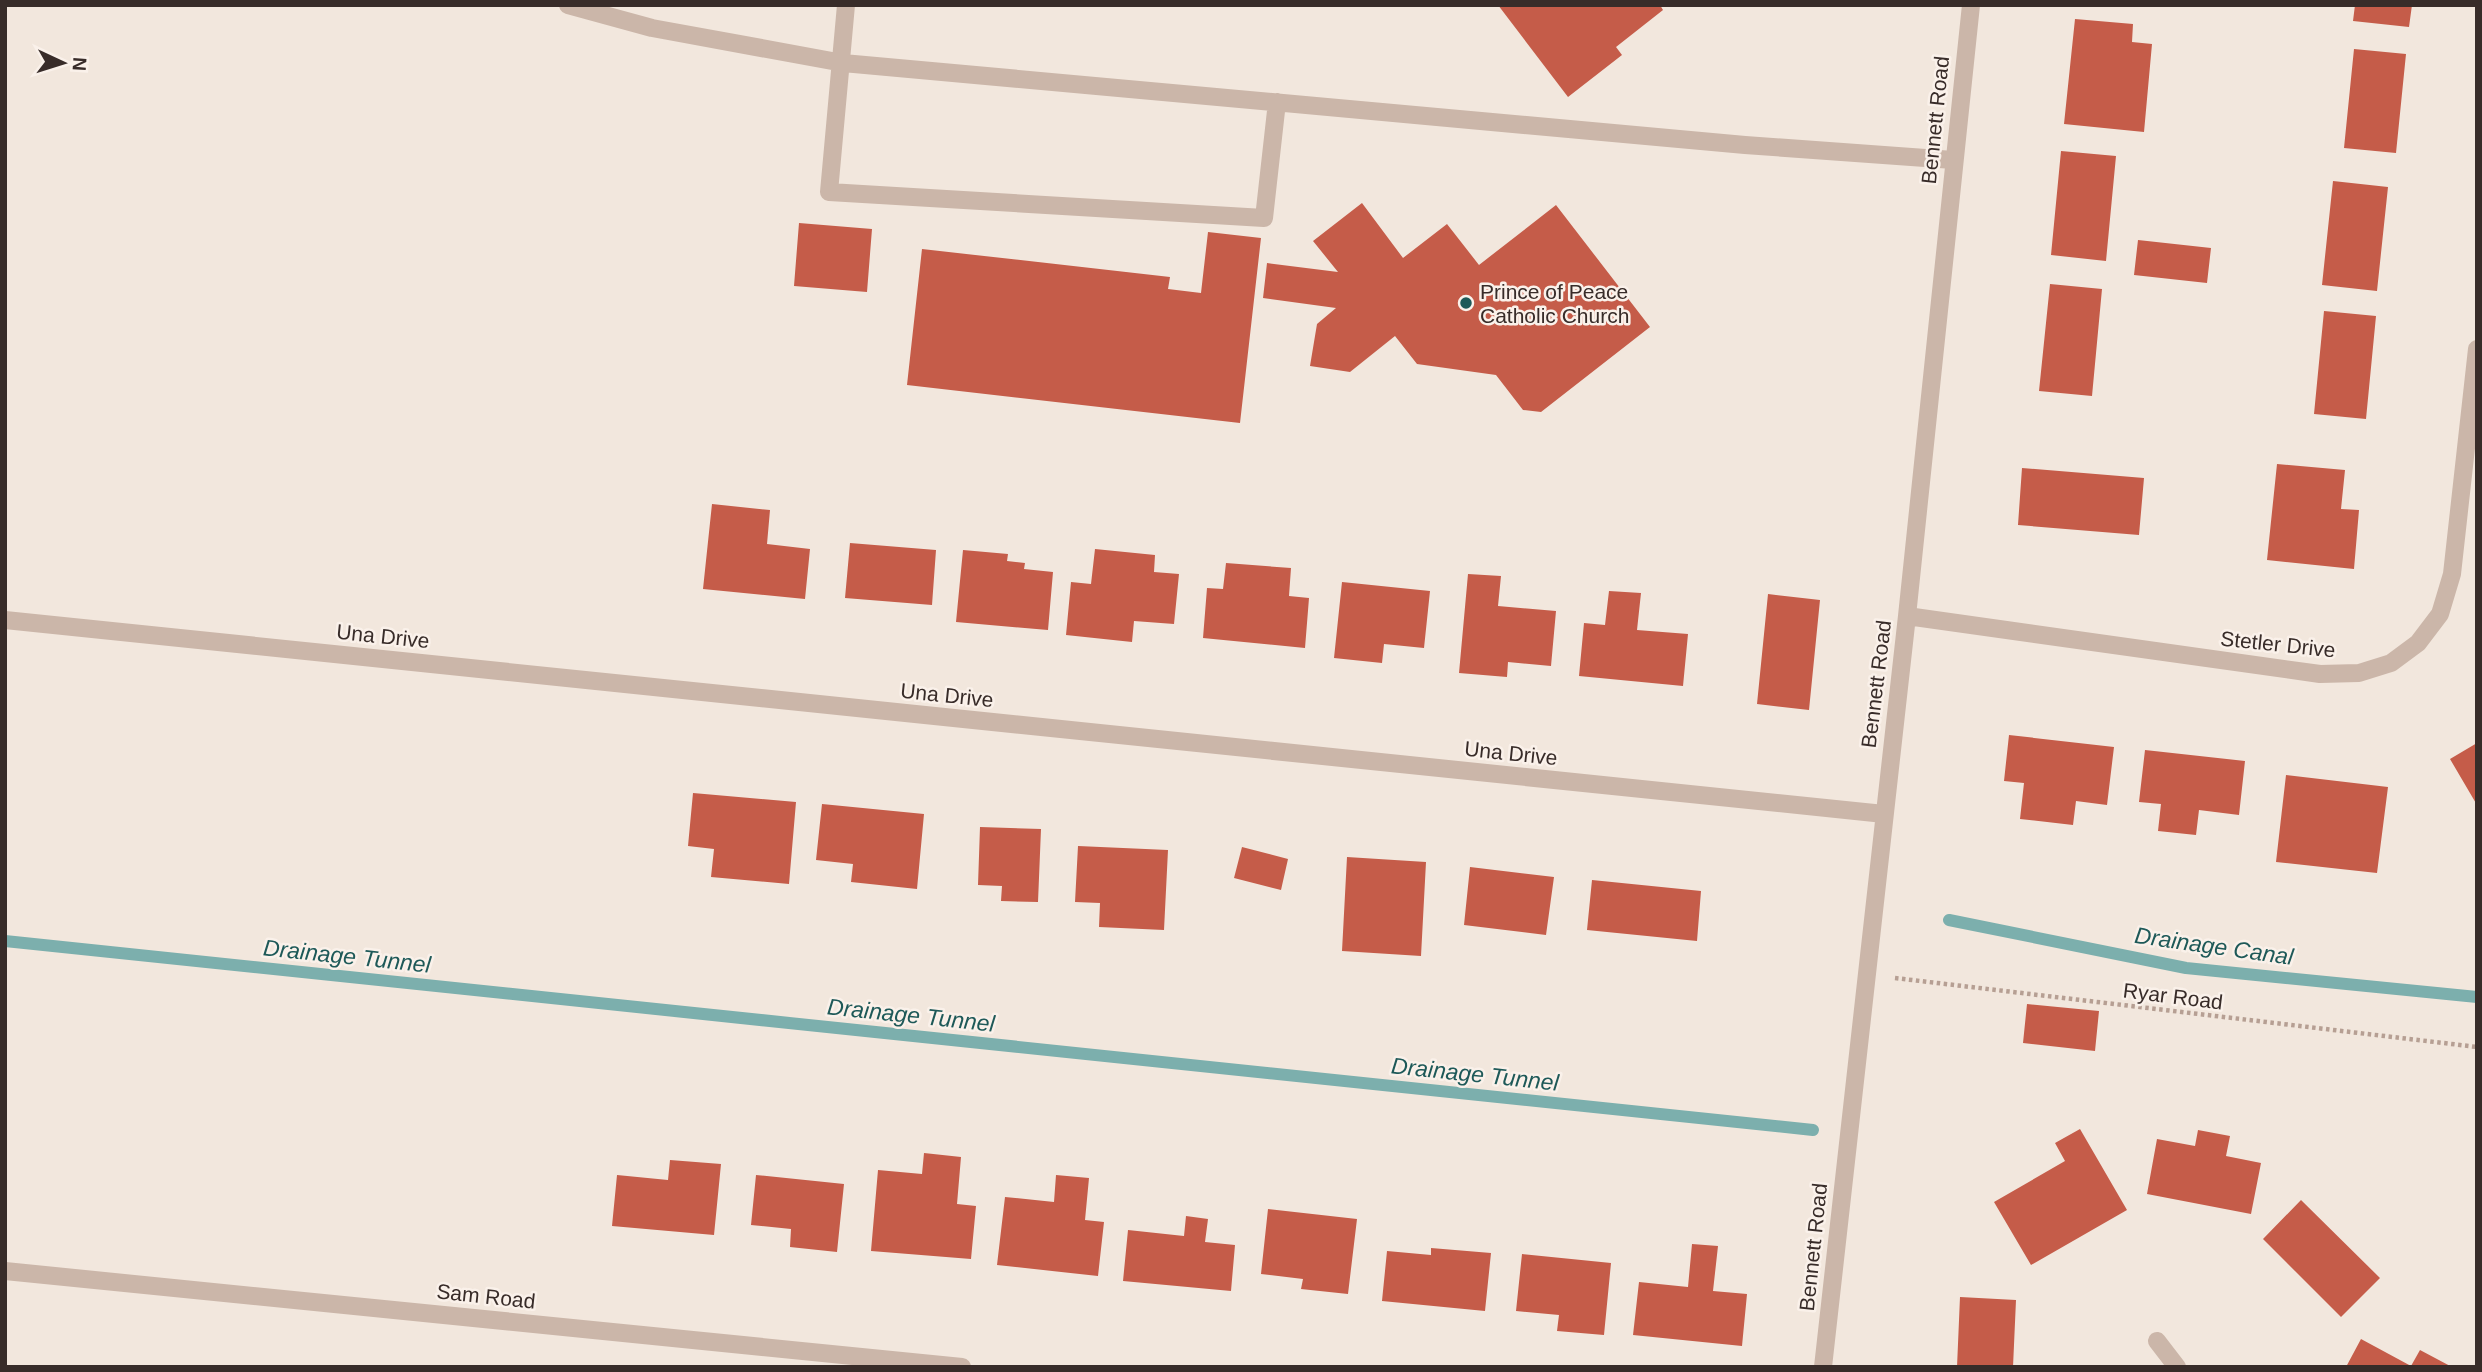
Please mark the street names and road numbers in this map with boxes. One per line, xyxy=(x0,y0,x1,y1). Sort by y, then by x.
street label: Bennett Road xyxy=(1917,55,1953,185)
street label: Bennett Road xyxy=(1857,619,1895,749)
street label: Una Drive xyxy=(335,620,431,652)
street label: Stetler Drive xyxy=(2219,627,2337,661)
street label: Una Drive xyxy=(899,679,995,711)
street label: Una Drive xyxy=(1463,737,1559,769)
street label: Ryar Road xyxy=(2122,978,2224,1014)
street label: Bennett Road xyxy=(1795,1182,1831,1312)
street label: Sam Road xyxy=(435,1279,537,1313)

